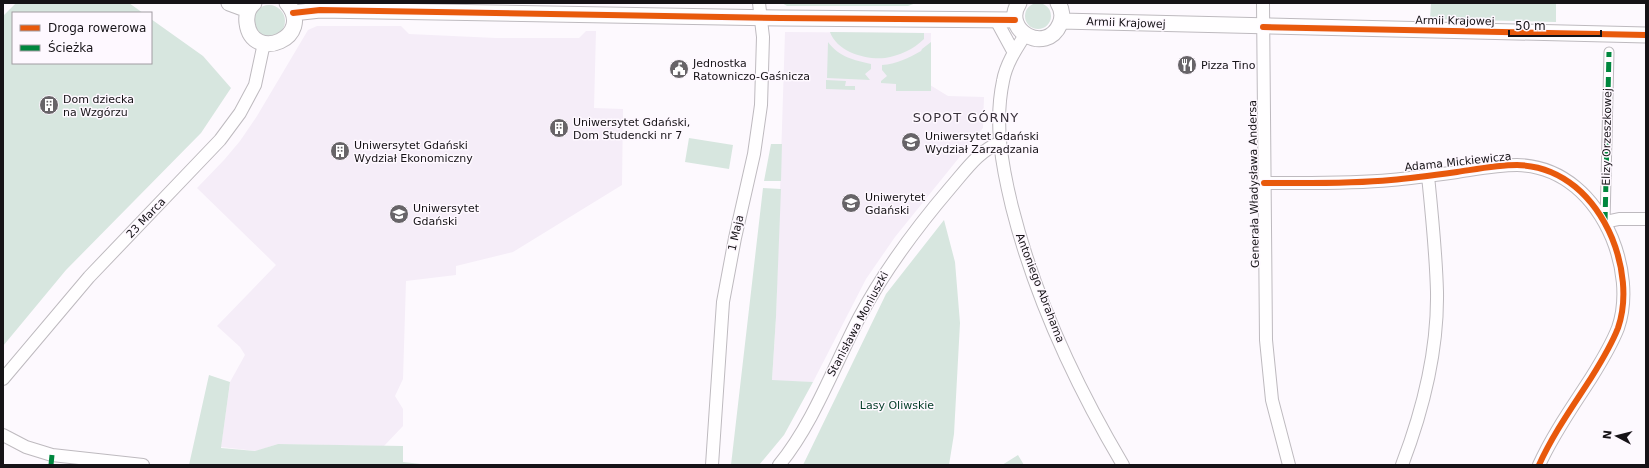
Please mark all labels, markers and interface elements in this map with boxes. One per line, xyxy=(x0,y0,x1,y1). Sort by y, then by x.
legend xyxy=(12,12,152,64)
scale bar xyxy=(1509,12,1601,38)
street label: Armii Krajowej xyxy=(1415,14,1495,28)
street label: Armii Krajowej xyxy=(1086,15,1166,31)
text: 50 m xyxy=(1515,19,1546,33)
text: Droga rowerowa xyxy=(48,21,146,35)
text: Ścieżka xyxy=(48,40,93,55)
restaurant icon: Pizza Tino xyxy=(1176,54,1198,76)
place label: Jednostka Ratowniczo-Gaśnicza xyxy=(692,57,810,83)
public building icon: Jednostka Ratowniczo-Gaśnicza xyxy=(668,58,690,80)
place label: Pizza Tino xyxy=(1201,59,1256,72)
street label: Elizy Orzeszkowej xyxy=(1600,88,1614,186)
place label: Dom dziecka na Wzgórzu xyxy=(63,93,134,119)
building icon: Dom dziecka na Wzgórzu xyxy=(38,94,60,116)
street label: Generała Władysława Andersa xyxy=(1246,100,1262,268)
district label: SOPOT GÓRNY xyxy=(913,110,1019,125)
place label: Uniwersytet Gdański, Dom Studencki nr 7 xyxy=(573,116,690,142)
building icon: Uniwersytet Gdański, Dom Studencki nr 7 xyxy=(548,117,570,139)
place label: Uniwersytet Gdański Wydział Zarządzania xyxy=(925,130,1039,156)
school or university icon: Uniwersytet Gdański Wydział Zarządzania xyxy=(900,131,922,153)
place label: Uniwersytet Gdański Wydział Ekonomiczny xyxy=(354,139,473,165)
building icon: Uniwersytet Gdański Wydział Ekonomiczny xyxy=(329,140,351,162)
street label: Adama Mickiewicza xyxy=(1404,150,1512,174)
place label: Uniwerytet Gdański xyxy=(865,191,926,217)
school or university icon: Uniwerytet Gdański xyxy=(840,192,862,214)
street label: 23 Marca xyxy=(124,195,168,241)
place label: Uniwersytet Gdański xyxy=(413,202,480,228)
school or university icon: Uniwersytet Gdański xyxy=(388,203,410,225)
street label: 1 Maja xyxy=(726,214,746,252)
street label: Antoniego Abrahama xyxy=(1013,231,1067,345)
street label: Stanisława Moniuszki xyxy=(825,269,891,379)
park label: Lasy Oliwskie xyxy=(860,399,934,412)
north arrow xyxy=(1597,416,1637,456)
text: N xyxy=(1601,429,1615,440)

